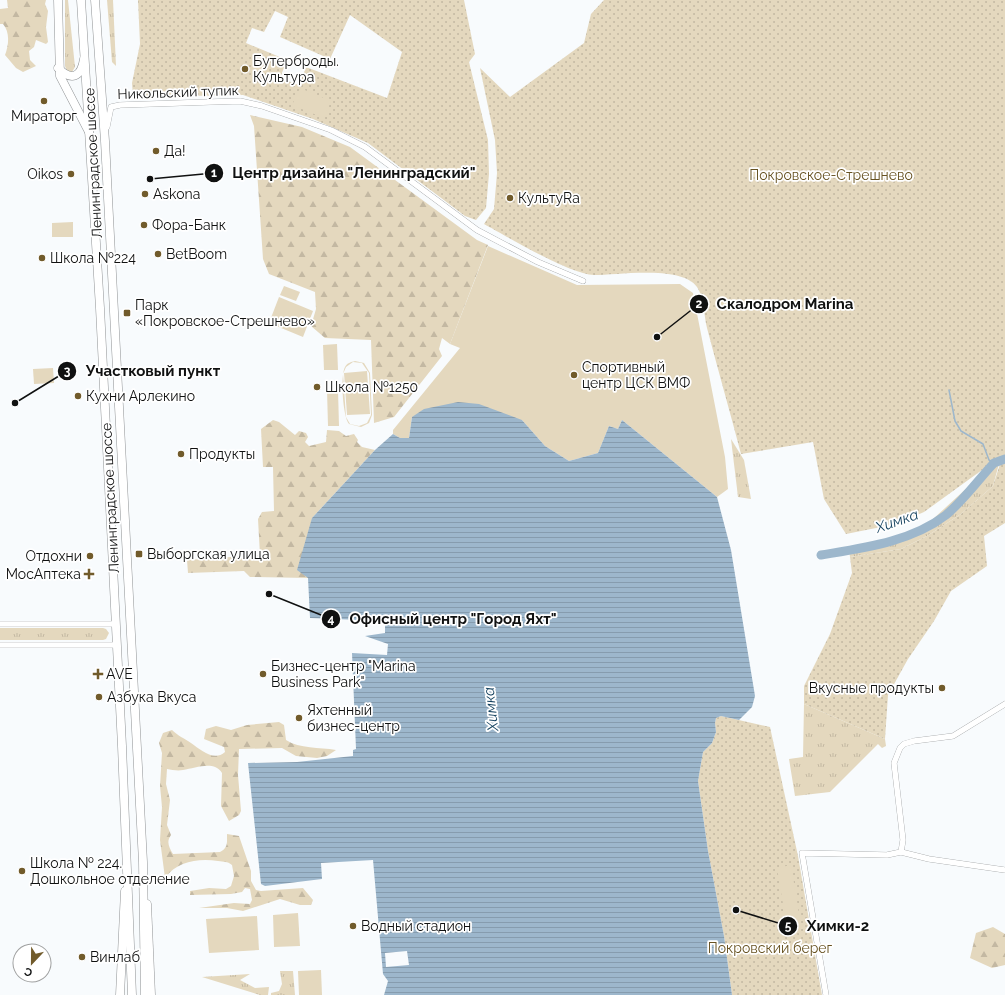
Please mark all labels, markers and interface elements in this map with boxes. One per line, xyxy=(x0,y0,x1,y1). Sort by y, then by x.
place label: Бутерброды. Культура xyxy=(253,53,339,85)
marker: Бутерброды. Культура xyxy=(240,64,250,74)
street label: Никольский тупик xyxy=(117,82,239,102)
street label: Ленинградское шоссе xyxy=(81,87,105,239)
marker: Мираторг xyxy=(39,96,49,106)
place label: Мираторг xyxy=(11,108,77,124)
place label: Да! xyxy=(164,143,186,159)
marker: Да! xyxy=(151,146,161,156)
callout: Центр дизайна "Ленинградский" xyxy=(204,160,484,187)
text: Центр дизайна "Ленинградский" xyxy=(232,164,476,182)
place label: Oikos xyxy=(27,166,63,182)
text: 1 xyxy=(211,166,217,180)
park label: Покровское-Стрешнево xyxy=(749,167,913,183)
marker: Oikos xyxy=(66,169,76,179)
place label: Askona xyxy=(153,186,200,202)
marker: Askona xyxy=(140,189,150,199)
place label: КультуRа xyxy=(518,190,580,206)
marker: КультуRа xyxy=(505,193,515,203)
place label: Фора-Банк xyxy=(152,217,226,233)
marker: Фора-Банк xyxy=(139,220,149,230)
place label: BetBoom xyxy=(166,246,227,262)
marker: BetBoom xyxy=(153,249,163,259)
place label: Школа №224 xyxy=(50,250,136,266)
marker: Школа №224 xyxy=(37,253,47,263)
callout: Скалодром Marina xyxy=(689,291,861,318)
text: Скалодром Marina xyxy=(717,295,854,313)
place label: Парк «Покровское-Стрешнево» xyxy=(135,297,315,329)
text: 2 xyxy=(696,297,703,311)
marker: Парк «Покровское-Стрешнево» xyxy=(122,308,132,318)
callout: Участковый пункт xyxy=(57,357,228,384)
place label: Спортивный центр ЦСК ВМФ xyxy=(582,359,690,391)
text: Участковый пункт xyxy=(85,362,221,380)
text: 3 xyxy=(64,364,71,378)
marker: Спортивный центр ЦСК ВМФ xyxy=(569,370,579,380)
place label: Школа №1250 xyxy=(325,379,418,395)
marker: Школа №1250 xyxy=(312,382,322,392)
place label: Кухни Арлекино xyxy=(86,388,195,404)
marker: Кухни Арлекино xyxy=(73,391,83,401)
street label: Ленинградское шоссе xyxy=(98,422,122,574)
place label: Продукты xyxy=(189,446,255,462)
marker: Продукты xyxy=(176,449,186,459)
water label: Химка xyxy=(872,505,921,537)
place label: Выборгская улица xyxy=(147,546,270,562)
place label: Отдохни xyxy=(26,548,82,564)
marker: Выборгская улица xyxy=(134,549,144,559)
marker: Отдохни xyxy=(85,551,95,561)
place label: МосАптека xyxy=(6,566,81,582)
marker: МосАптека xyxy=(84,569,94,579)
callout: Офисный центр "Город Яхт" xyxy=(321,606,564,633)
text: Офисный центр "Город Яхт" xyxy=(349,610,557,628)
text: 4 xyxy=(328,612,335,626)
place label: Бизнес-центр "Marina Business Park" xyxy=(271,658,416,690)
place label: AVE xyxy=(106,666,133,682)
marker: AVE xyxy=(93,669,103,679)
marker: Бизнес-центр "Marina Business Park" xyxy=(258,669,268,679)
place label: Вкусные продукты xyxy=(809,680,934,696)
marker: Вкусные продукты xyxy=(937,683,947,693)
water label: Химка xyxy=(480,686,502,733)
place label: Азбука Вкуса xyxy=(107,689,196,705)
marker: Азбука Вкуса xyxy=(94,692,104,702)
place label: Яхтенный бизнес-центр xyxy=(307,702,400,734)
marker: Яхтенный бизнес-центр xyxy=(294,713,304,723)
place label: Школа № 224. Дошкольное отделение xyxy=(30,855,190,887)
marker: Школа № 224. Дошкольное отделение xyxy=(17,866,27,876)
callout: Химки-2 xyxy=(778,912,877,939)
text: Химки-2 xyxy=(806,917,869,935)
place label: Водный стадион xyxy=(361,918,471,934)
text: 5 xyxy=(785,919,792,933)
marker: Водный стадион xyxy=(348,921,358,931)
park label: Покровский берег xyxy=(708,940,833,956)
north arrow xyxy=(12,943,52,983)
place label: Винлаб xyxy=(90,949,140,965)
marker: Винлаб xyxy=(77,952,87,962)
text: С xyxy=(22,964,34,979)

